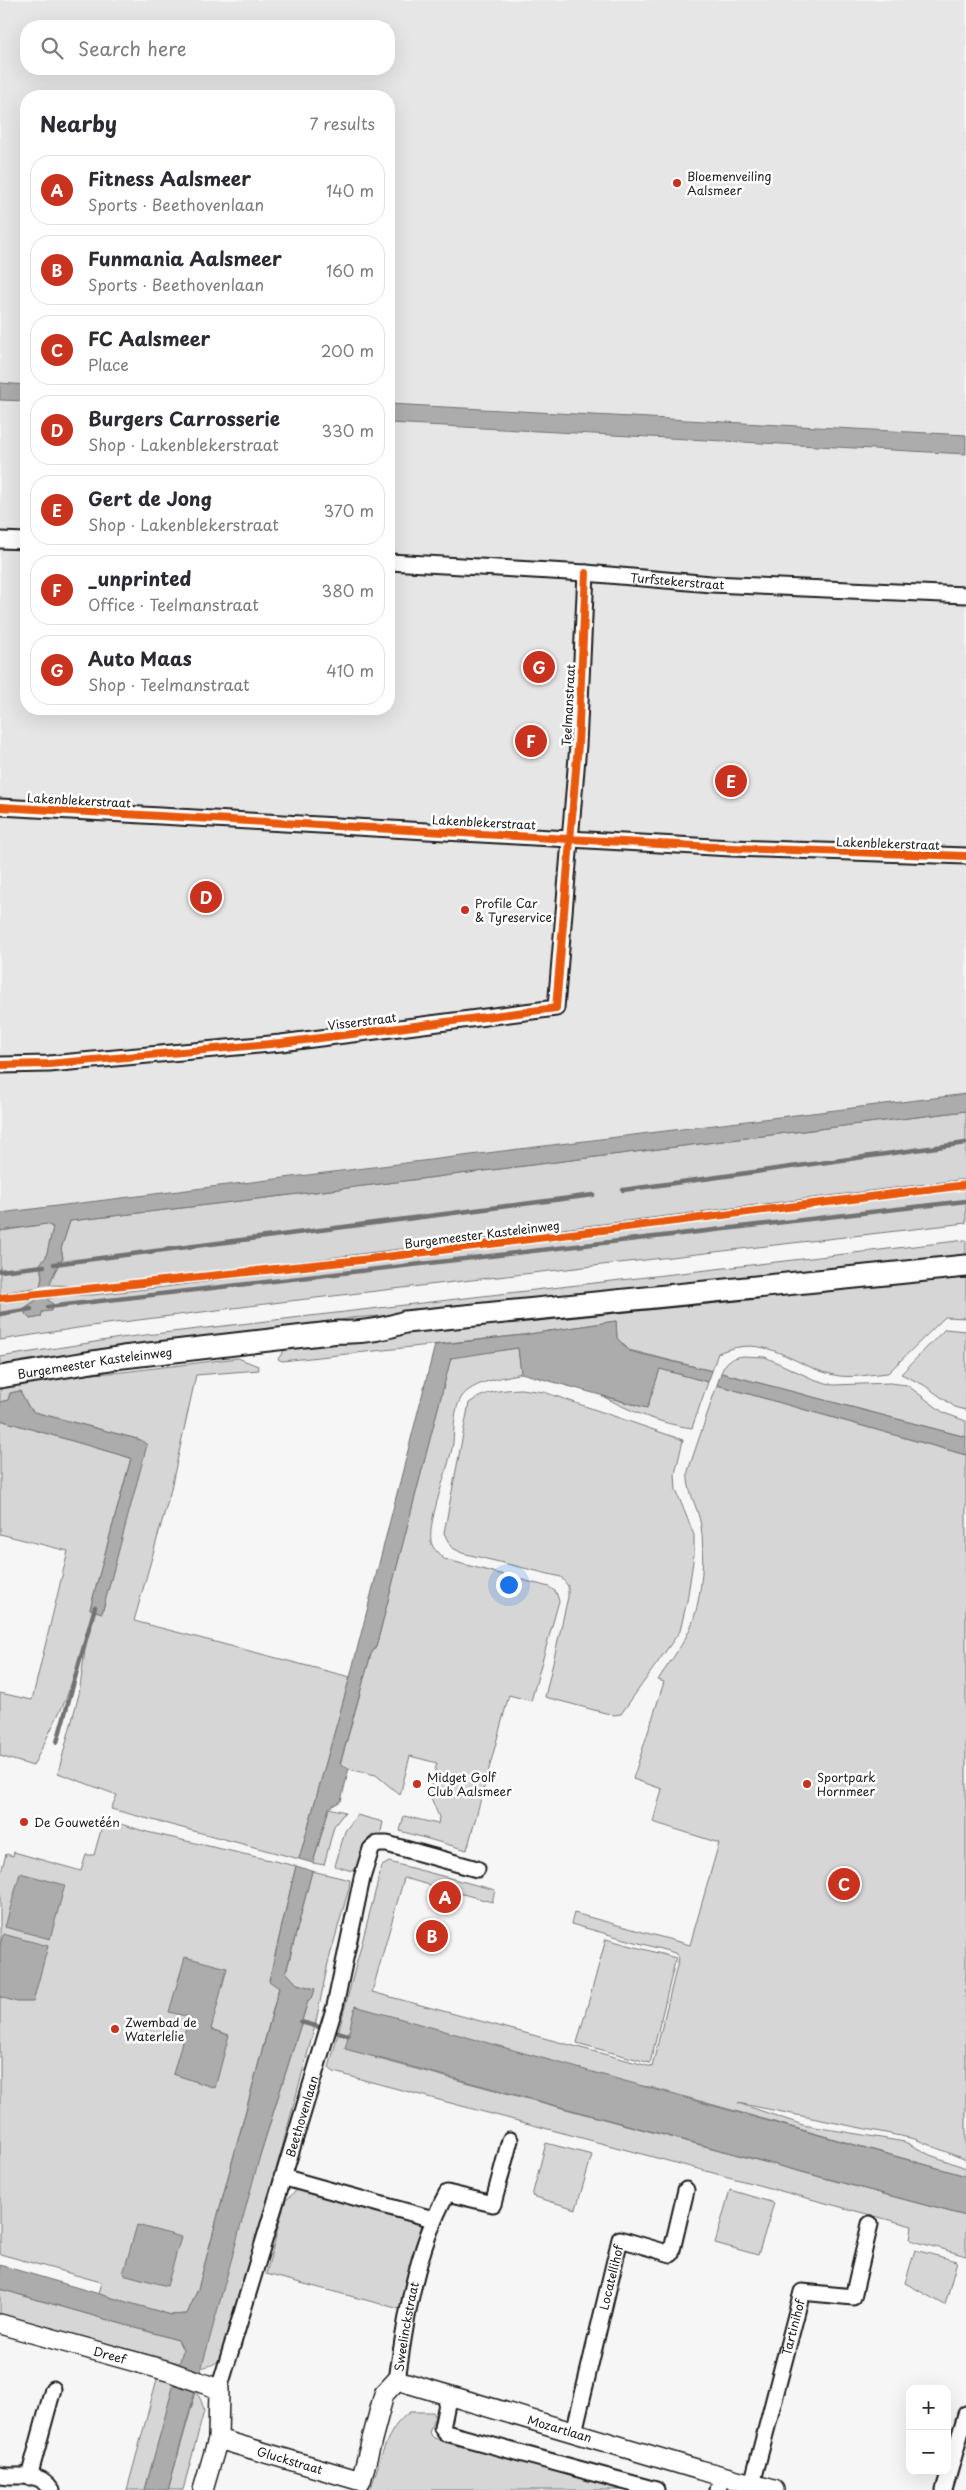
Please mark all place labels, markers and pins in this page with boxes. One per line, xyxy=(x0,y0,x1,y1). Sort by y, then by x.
place label: Bloemenveiling Aalsmeer xyxy=(687,167,771,199)
marker: Bloemenveiling Aalsmeer xyxy=(671,177,683,189)
pin: G xyxy=(523,648,555,686)
pin: F xyxy=(515,722,547,760)
pin: E xyxy=(715,762,747,800)
pin: D xyxy=(190,878,222,916)
place label: Profile Car & Tyreservice xyxy=(475,894,552,926)
marker: Profile Car & Tyreservice xyxy=(459,904,471,916)
place label: Midget Golf Club Aalsmeer xyxy=(427,1768,512,1800)
place label: Sportpark Hornmeer xyxy=(817,1768,876,1800)
marker: Midget Golf Club Aalsmeer xyxy=(411,1778,423,1790)
marker: Sportpark Hornmeer xyxy=(801,1778,813,1790)
place label: De Gouwetéén xyxy=(34,1813,120,1831)
marker: De Gouwetéén xyxy=(18,1816,30,1828)
pin: C xyxy=(828,1865,860,1903)
pin: A xyxy=(429,1878,461,1916)
pin: B xyxy=(416,1917,448,1955)
place label: Zwembad de Waterlelie xyxy=(125,2013,197,2045)
marker: Zwembad de Waterlelie xyxy=(109,2023,121,2035)

